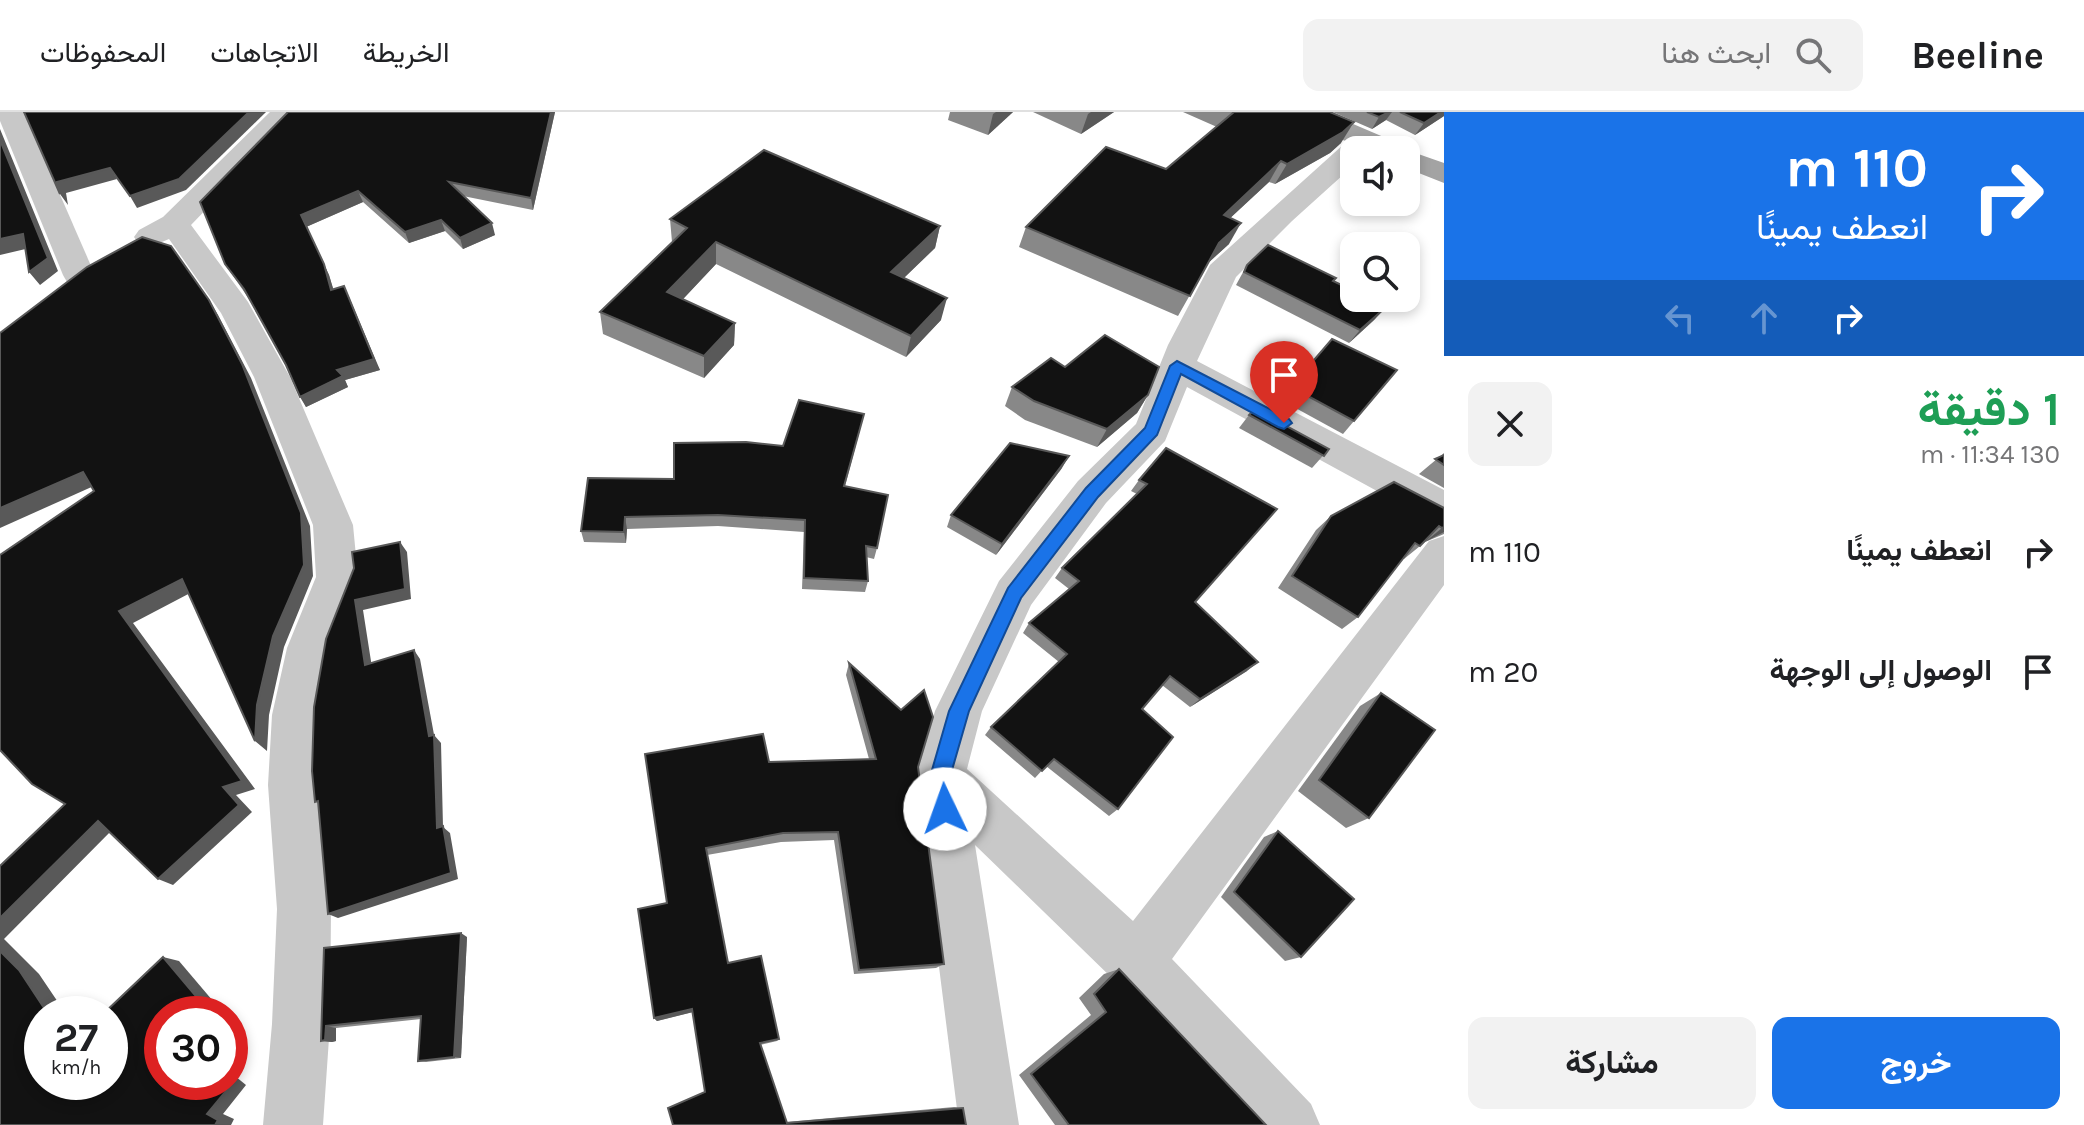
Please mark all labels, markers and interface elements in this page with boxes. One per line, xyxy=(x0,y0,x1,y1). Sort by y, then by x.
search box xyxy=(1303,19,1863,91)
icon: search xyxy=(1791,33,1835,77)
text: Beeline xyxy=(1911,33,2044,78)
text: ابحث هنا xyxy=(1661,35,1771,71)
text: المحفوظات xyxy=(40,36,166,69)
text: الاتجاهات xyxy=(210,36,319,69)
text: الخريطة xyxy=(363,36,449,69)
text: 110 m xyxy=(1785,135,1928,200)
map controls xyxy=(1340,136,1420,312)
button: sound xyxy=(1340,136,1420,216)
icon: right xyxy=(1956,144,2060,248)
text: انعطف يمينًا xyxy=(1756,206,1928,248)
button: search xyxy=(1340,232,1420,312)
icon: left xyxy=(1658,296,1702,340)
icon: ahead xyxy=(1742,296,1786,340)
icon: right xyxy=(1826,296,1870,340)
pin xyxy=(1250,341,1318,423)
icon: arrive xyxy=(1262,353,1306,397)
text: 1 دقيقة xyxy=(1918,381,2060,437)
button: close xyxy=(1468,382,1552,466)
text: 130 m · 11:34 xyxy=(1920,439,2060,470)
icon: right xyxy=(2016,530,2060,574)
text: انعطف يمينًا xyxy=(1846,532,1992,568)
text: 110 m xyxy=(1468,534,1541,570)
icon: arrive xyxy=(2016,650,2060,694)
text: الوصول إلى الوجهة xyxy=(1769,652,1992,688)
text: 20 m xyxy=(1468,654,1538,690)
position arrow xyxy=(903,767,987,851)
speed limit sign: 30 xyxy=(144,996,248,1100)
text: 27 xyxy=(54,1014,98,1061)
button: مشاركة xyxy=(1468,1017,1756,1109)
button: خروج xyxy=(1772,1017,2060,1109)
text: km/h xyxy=(51,1056,101,1079)

